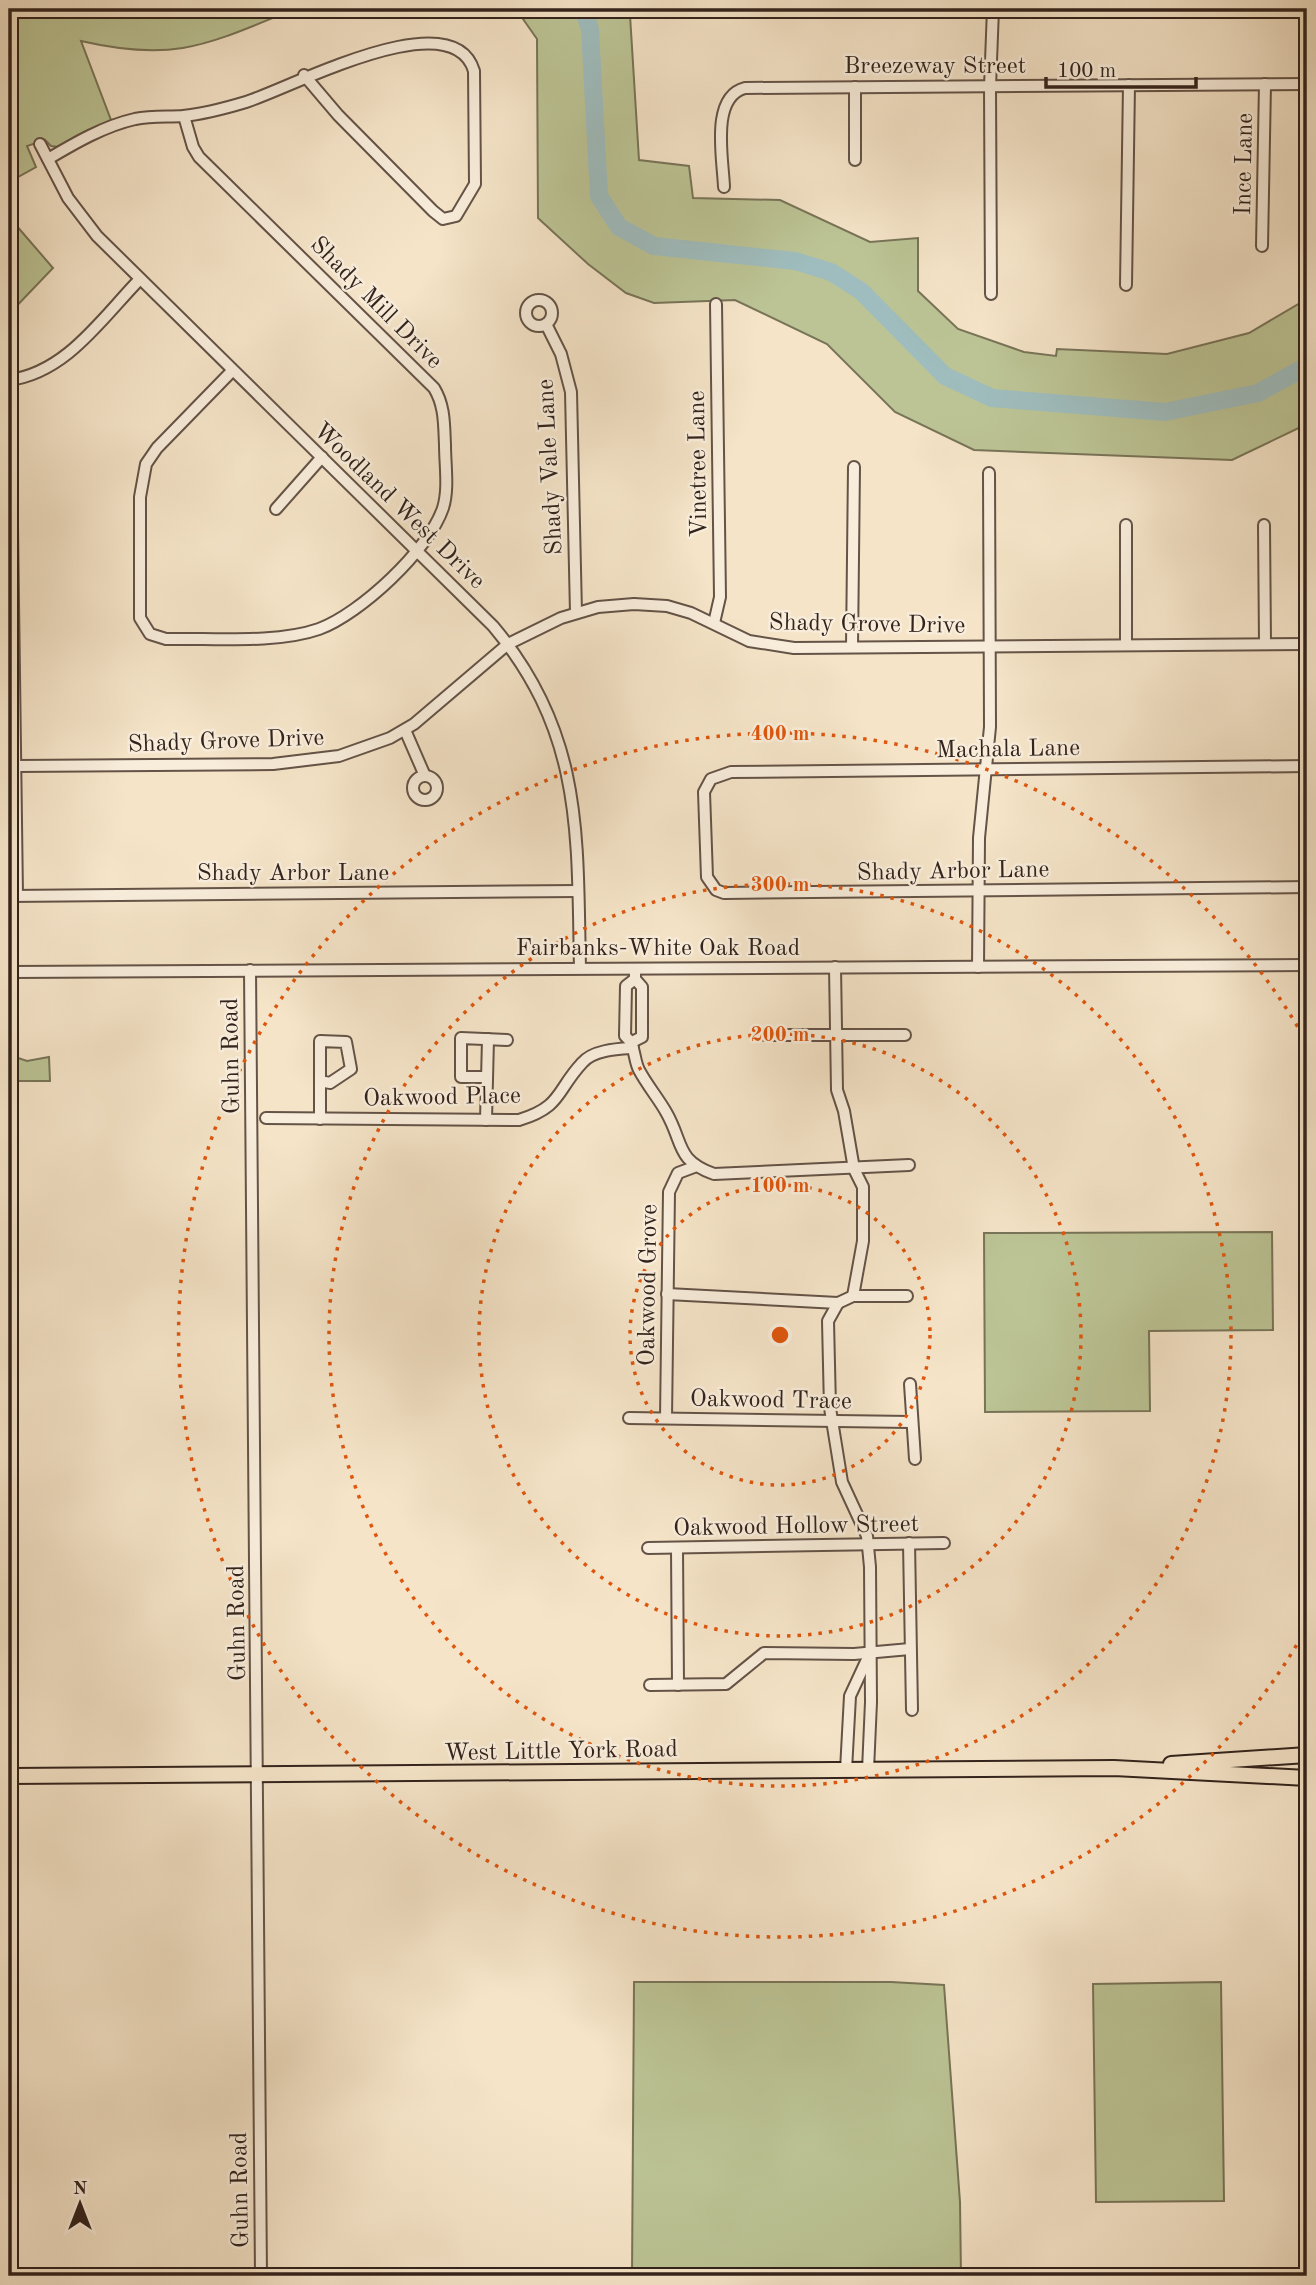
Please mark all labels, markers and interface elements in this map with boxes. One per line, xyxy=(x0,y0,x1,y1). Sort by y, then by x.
scale bar xyxy=(1046,46,1197,90)
street label: Breezeway Street xyxy=(844,55,1026,79)
text: 100 m xyxy=(1057,61,1116,82)
street label: Ince Lane xyxy=(1232,113,1258,216)
street label: Shady Mill Drive xyxy=(305,233,446,374)
street label: Shady Vale Lane xyxy=(534,378,568,556)
street label: Vinetree Lane xyxy=(686,390,712,538)
street label: Woodland West Drive xyxy=(308,419,489,594)
street label: Shady Grove Drive xyxy=(768,611,966,639)
text: 400 m xyxy=(750,724,810,745)
street label: Shady Grove Drive xyxy=(127,727,325,757)
street label: Machala Lane xyxy=(936,737,1080,763)
street label: Shady Arbor Lane xyxy=(857,858,1050,886)
street label: Shady Arbor Lane xyxy=(197,862,389,886)
text: 300 m xyxy=(750,875,810,896)
street label: Fairbanks-White Oak Road xyxy=(516,937,800,961)
street label: Guhn Road xyxy=(219,998,245,1114)
text: 200 m xyxy=(750,1025,810,1046)
street label: Oakwood Place xyxy=(363,1085,521,1111)
text: 100 m xyxy=(750,1176,810,1197)
street label: Oakwood Grove xyxy=(636,1204,662,1366)
centre of rings xyxy=(768,1323,792,1347)
street label: Oakwood Trace xyxy=(690,1388,852,1414)
street label: Oakwood Hollow Street xyxy=(673,1513,919,1541)
street label: Guhn Road xyxy=(225,1565,251,1681)
street label: West Little York Road xyxy=(444,1738,678,1766)
street label: Guhn Road xyxy=(228,2132,254,2248)
north arrow xyxy=(46,2170,116,2240)
text: N xyxy=(73,2180,88,2199)

